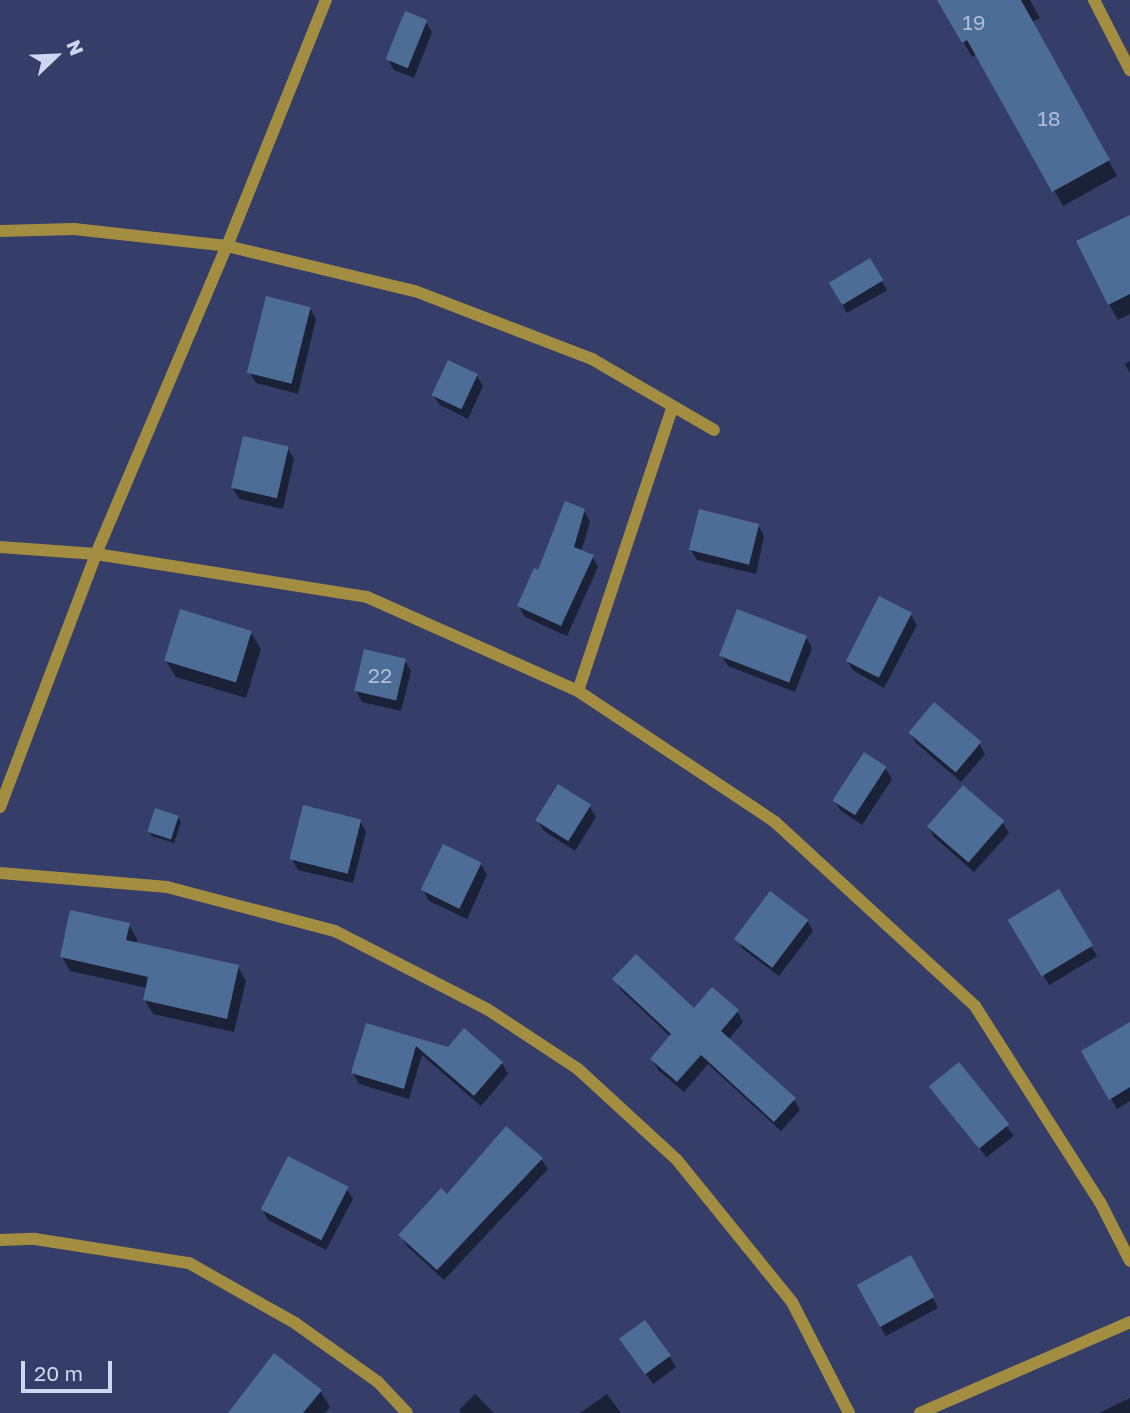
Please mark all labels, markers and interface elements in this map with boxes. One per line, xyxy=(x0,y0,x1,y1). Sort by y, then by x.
house number: 19 xyxy=(963,9,985,35)
north arrow xyxy=(21,21,91,91)
text: N xyxy=(62,36,89,59)
house number: 18 xyxy=(1038,105,1060,131)
house number: 22 xyxy=(368,662,392,688)
scale bar xyxy=(24,1346,116,1390)
text: 20 m xyxy=(34,1360,83,1386)

